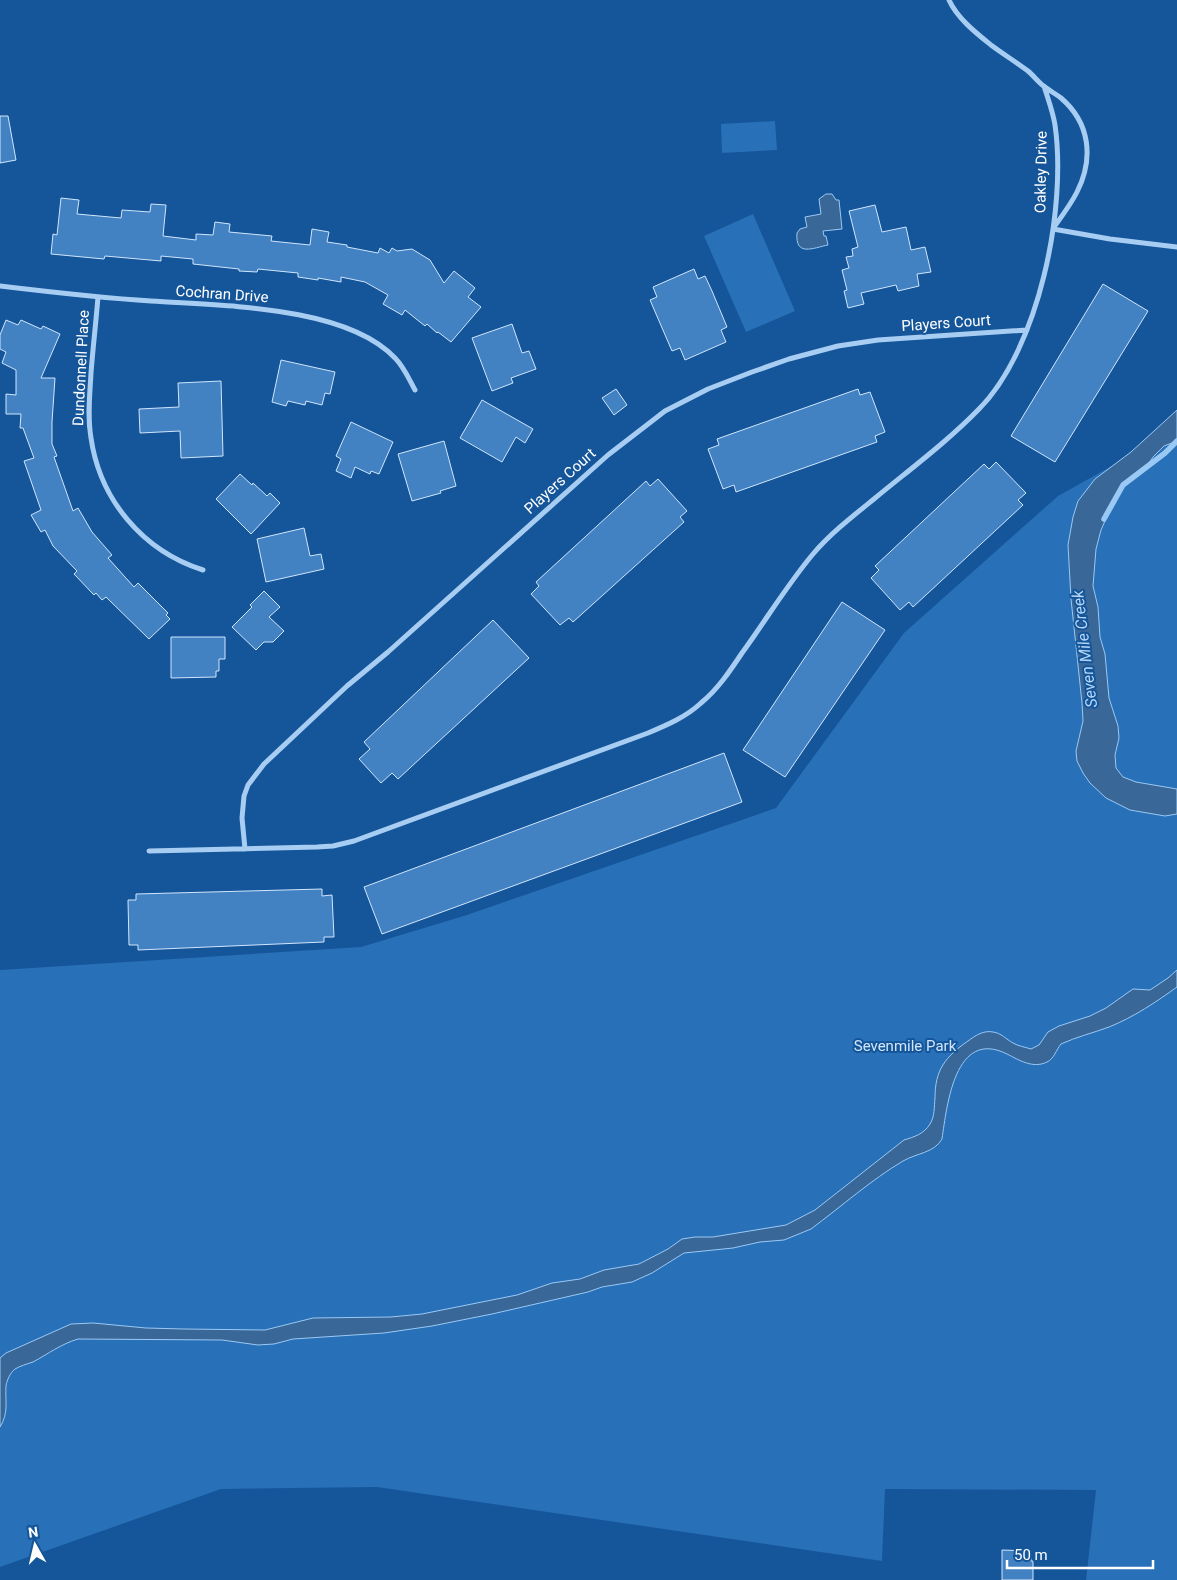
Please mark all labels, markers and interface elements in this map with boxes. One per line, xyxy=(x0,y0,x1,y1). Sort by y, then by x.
street label: Oakley Drive xyxy=(1031,131,1051,213)
street label: Cochran Drive xyxy=(175,282,269,306)
street label: Dundonnell Place xyxy=(69,310,93,426)
street label: Players Court xyxy=(901,311,991,335)
street label: Players Court xyxy=(521,444,599,518)
water label: Seven Mile Creek xyxy=(1068,588,1101,709)
park label: Sevenmile Park xyxy=(854,1037,957,1055)
north arrow xyxy=(10,1520,60,1570)
text: N xyxy=(27,1524,39,1541)
scale bar xyxy=(1007,1538,1153,1570)
text: 50 m xyxy=(1014,1546,1048,1564)

